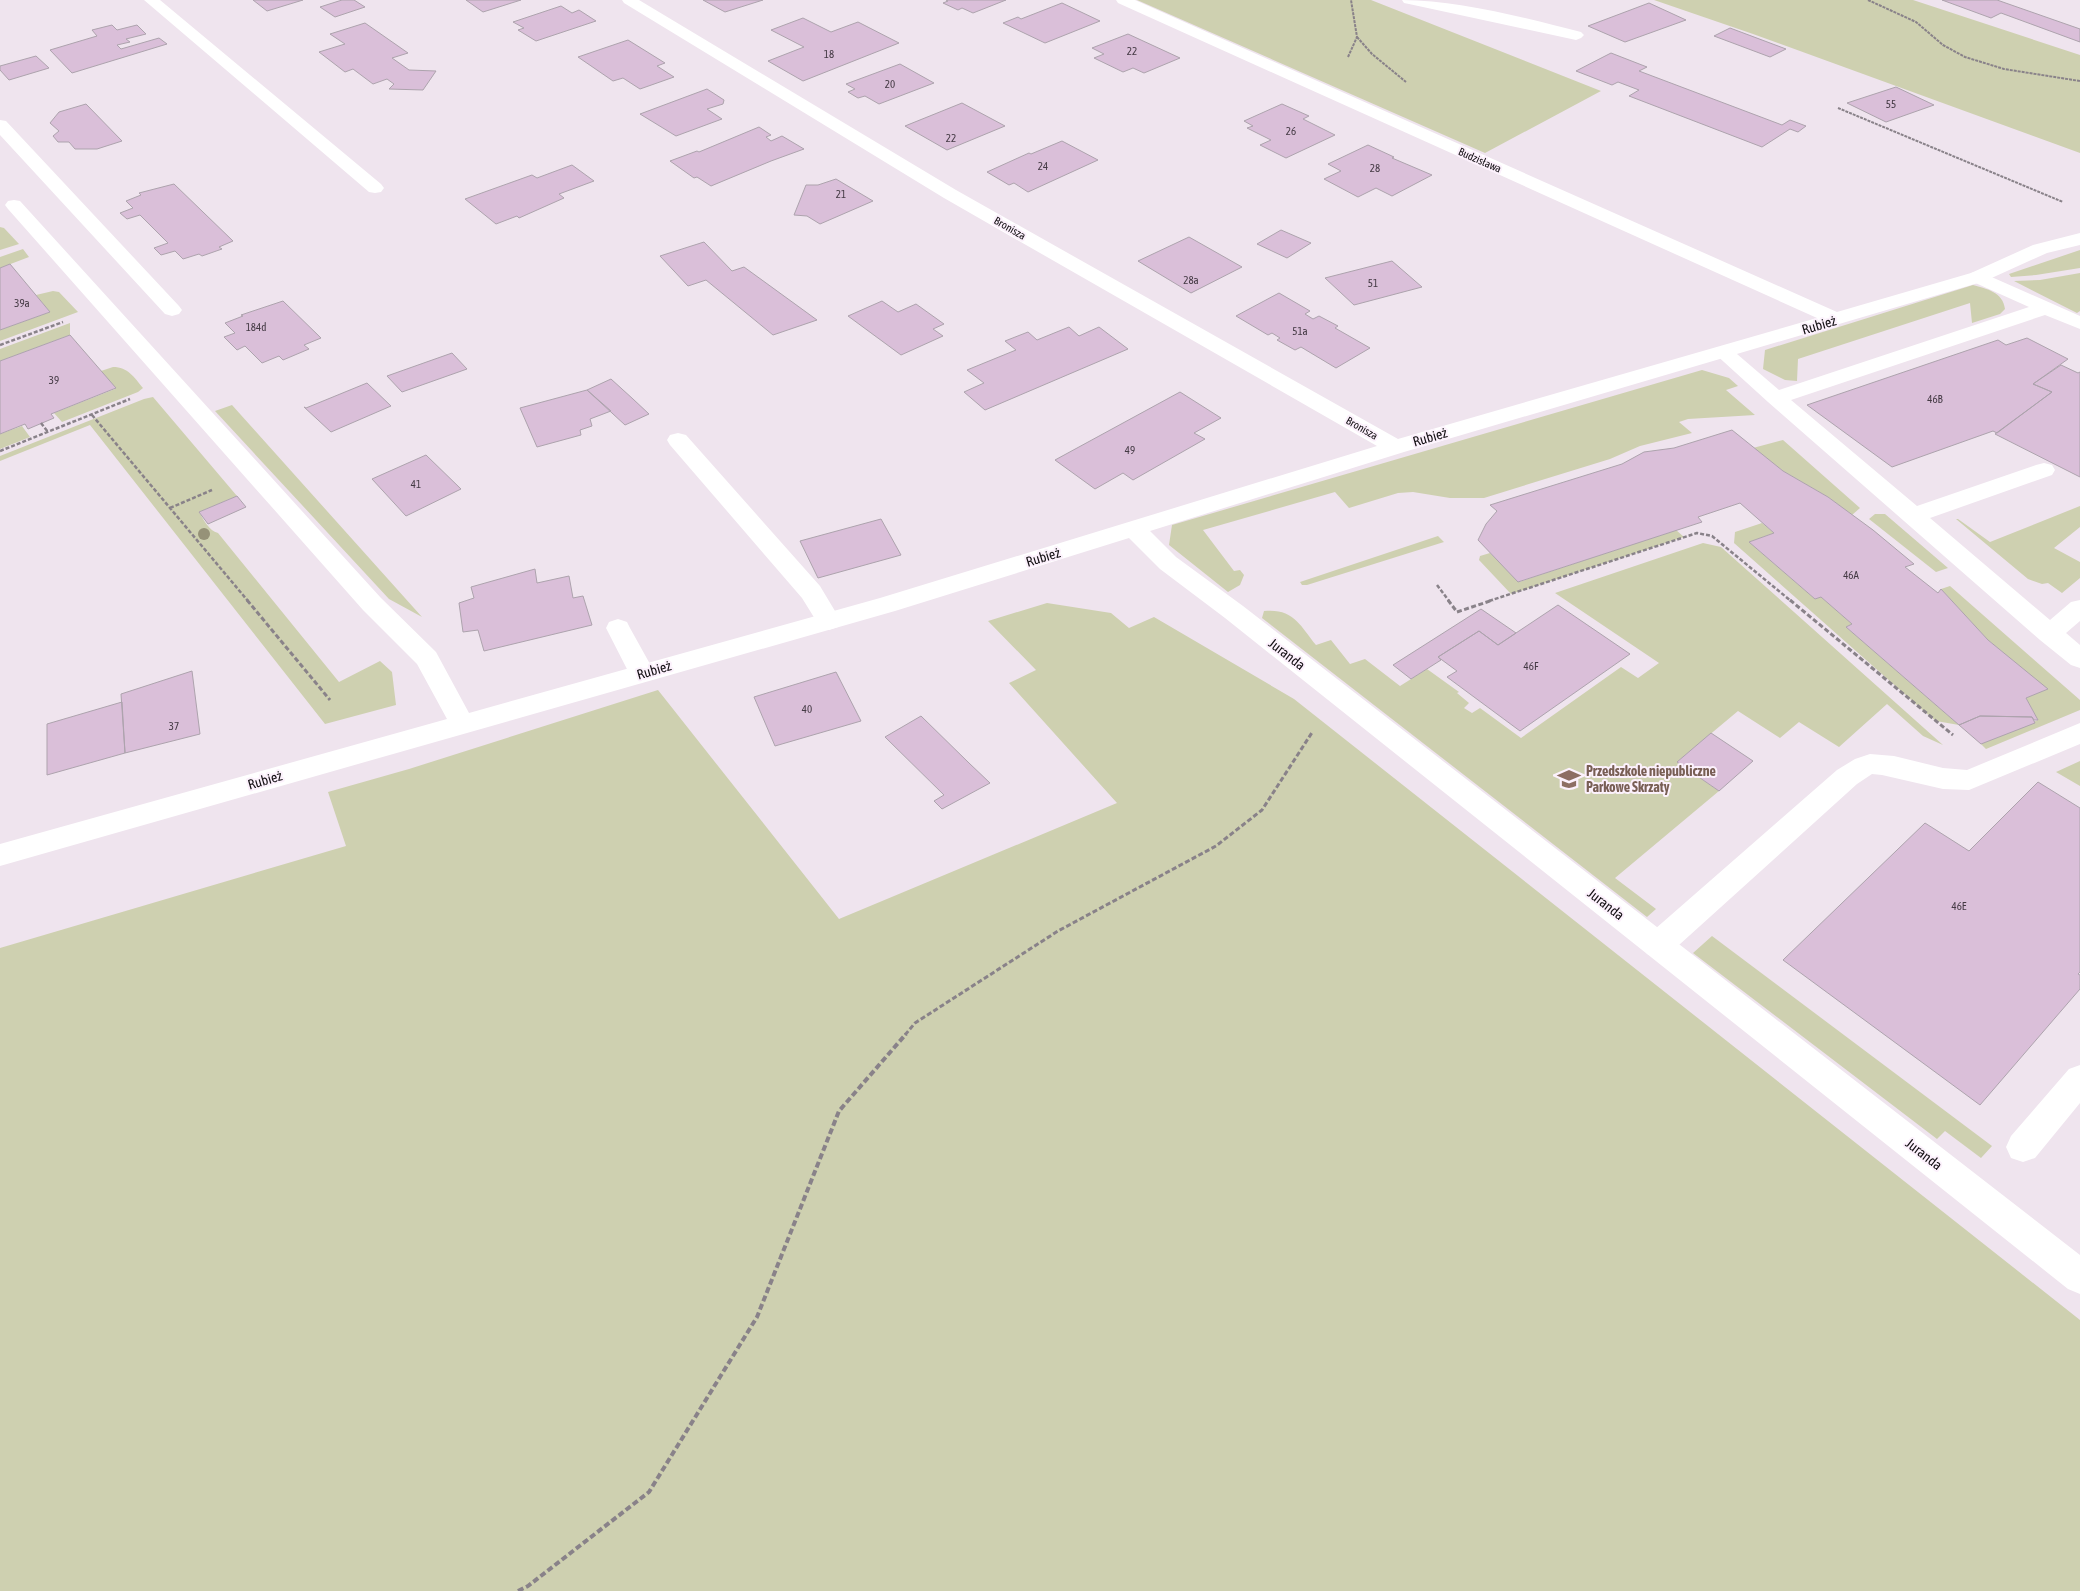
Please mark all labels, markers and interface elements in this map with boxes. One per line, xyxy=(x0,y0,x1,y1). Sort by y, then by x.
house number: 22 xyxy=(1127,45,1137,57)
house number: 18 xyxy=(824,48,834,60)
house number: 20 xyxy=(885,78,895,90)
house number: 55 xyxy=(1886,98,1896,110)
house number: 26 xyxy=(1286,125,1296,137)
house number: 22 xyxy=(946,132,956,144)
street label: Budzisława xyxy=(1457,145,1503,175)
house number: 24 xyxy=(1038,160,1048,172)
house number: 28 xyxy=(1370,162,1380,174)
house number: 21 xyxy=(836,188,846,200)
street label: Bronisza xyxy=(992,214,1028,242)
house number: 28a xyxy=(1183,274,1199,286)
house number: 51 xyxy=(1368,277,1378,289)
house number: 39a xyxy=(14,297,30,309)
street label: Rubież xyxy=(1800,312,1838,338)
house number: 184d xyxy=(246,321,266,333)
house number: 51a xyxy=(1292,325,1308,337)
house number: 39 xyxy=(49,374,59,386)
house number: 46B xyxy=(1927,393,1944,405)
street label: Bronisza xyxy=(1344,414,1380,442)
street label: Rubież xyxy=(1411,424,1449,450)
house number: 49 xyxy=(1125,444,1135,456)
house number: 41 xyxy=(411,478,421,490)
street label: Rubież xyxy=(1024,544,1062,570)
house number: 46A xyxy=(1843,569,1859,581)
street label: Juranda xyxy=(1266,635,1308,673)
street label: Rubież xyxy=(635,657,673,683)
house number: 46F xyxy=(1524,660,1539,672)
house number: 40 xyxy=(802,703,812,715)
house number: 37 xyxy=(169,720,179,732)
place label: Przedszkole niepubliczne Parkowe Skrzaty xyxy=(1586,763,1716,795)
school or university icon: Przedszkole niepubliczne Parkowe Skrzaty xyxy=(1556,766,1582,792)
street label: Rubież xyxy=(246,767,284,793)
street label: Juranda xyxy=(1585,885,1627,923)
house number: 46E xyxy=(1951,900,1967,912)
street label: Juranda xyxy=(1903,1135,1945,1173)

